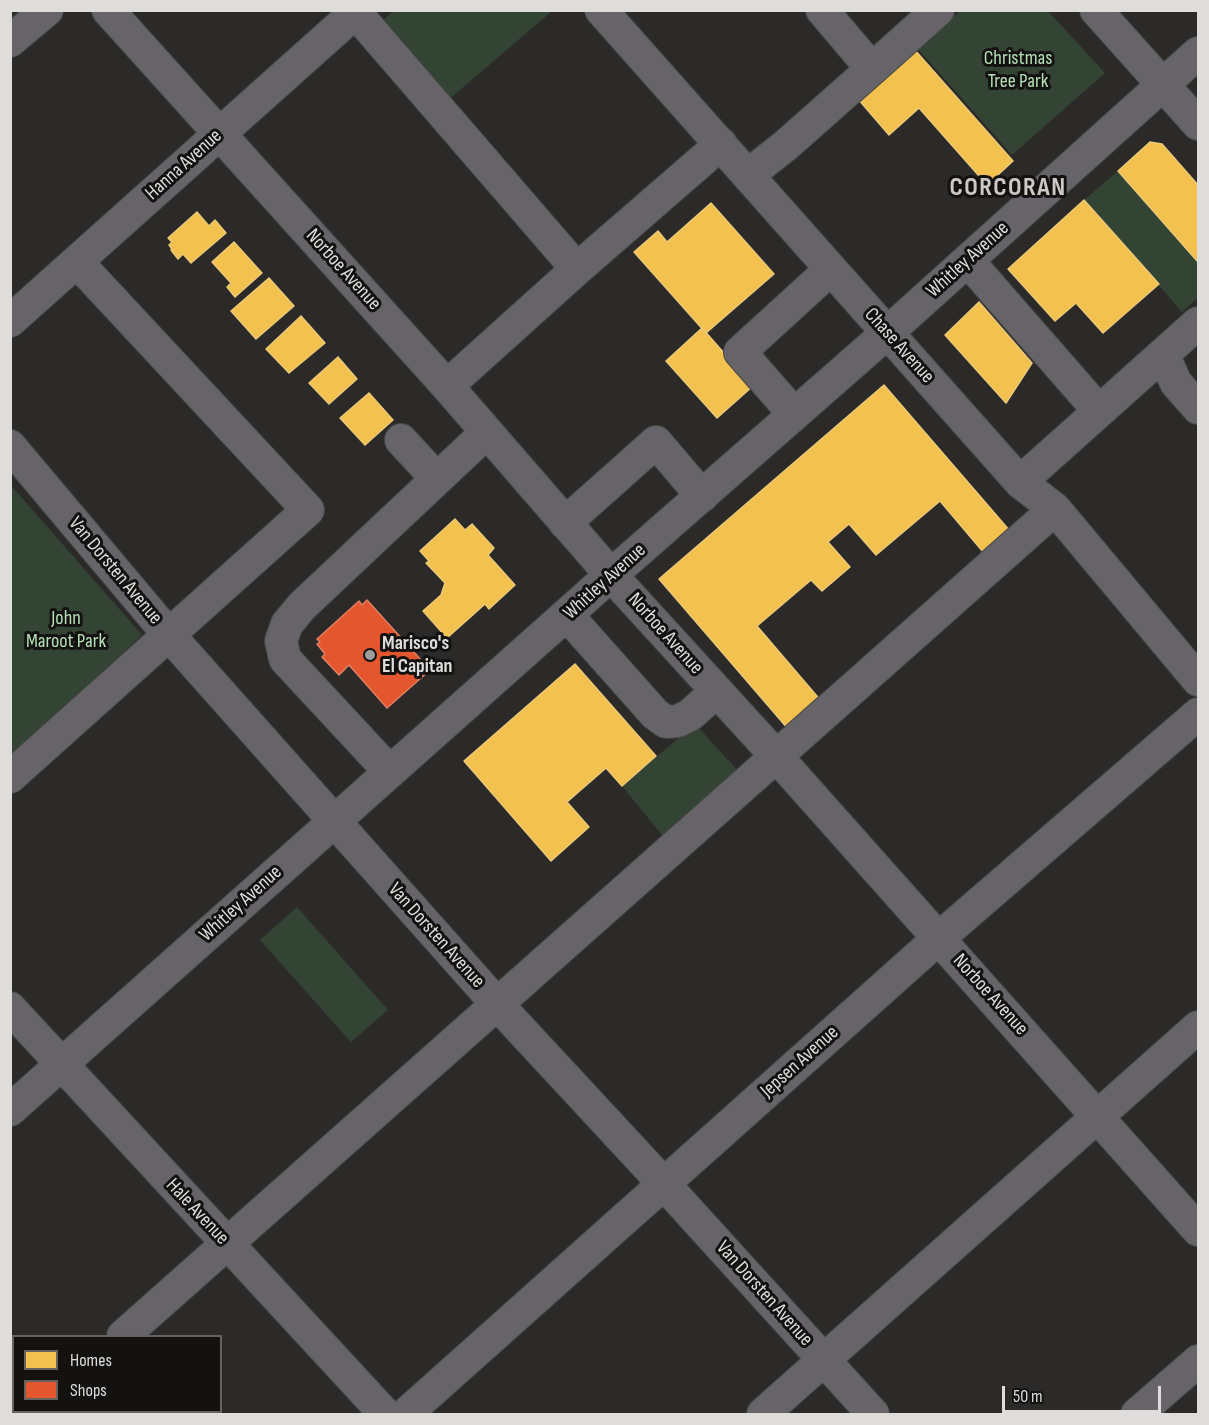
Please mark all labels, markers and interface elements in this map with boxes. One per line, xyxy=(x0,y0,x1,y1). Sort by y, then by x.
park label: Christmas Tree Park xyxy=(984,47,1052,94)
street label: Hanna Avenue xyxy=(141,124,227,206)
district label: CORCORAN xyxy=(949,172,1067,204)
street label: Whitley Avenue xyxy=(922,217,1014,303)
street label: Norboe Avenue xyxy=(300,224,386,316)
street label: Chase Avenue xyxy=(859,303,939,389)
street label: Van Dorsten Avenue xyxy=(63,512,167,630)
street label: Whitley Avenue xyxy=(559,539,651,625)
street label: Norboe Avenue xyxy=(622,588,708,680)
park label: John Maroot Park xyxy=(26,607,106,654)
place label: Marisco's El Capitan xyxy=(382,632,452,679)
marker: Marisco's El Capitan xyxy=(363,648,377,662)
street label: Whitley Avenue xyxy=(195,861,287,947)
street label: Van Dorsten Avenue xyxy=(383,878,489,994)
street label: Norboe Avenue xyxy=(947,949,1033,1041)
street label: Jepsen Avenue xyxy=(756,1021,844,1103)
street label: Hale Avenue xyxy=(160,1174,234,1250)
street label: Van Dorsten Avenue xyxy=(711,1236,817,1352)
legend xyxy=(12,1335,222,1413)
text: Homes xyxy=(70,1350,112,1371)
scale bar xyxy=(1005,1374,1164,1412)
text: Shops xyxy=(70,1380,107,1401)
text: 50 m xyxy=(1013,1386,1043,1407)

